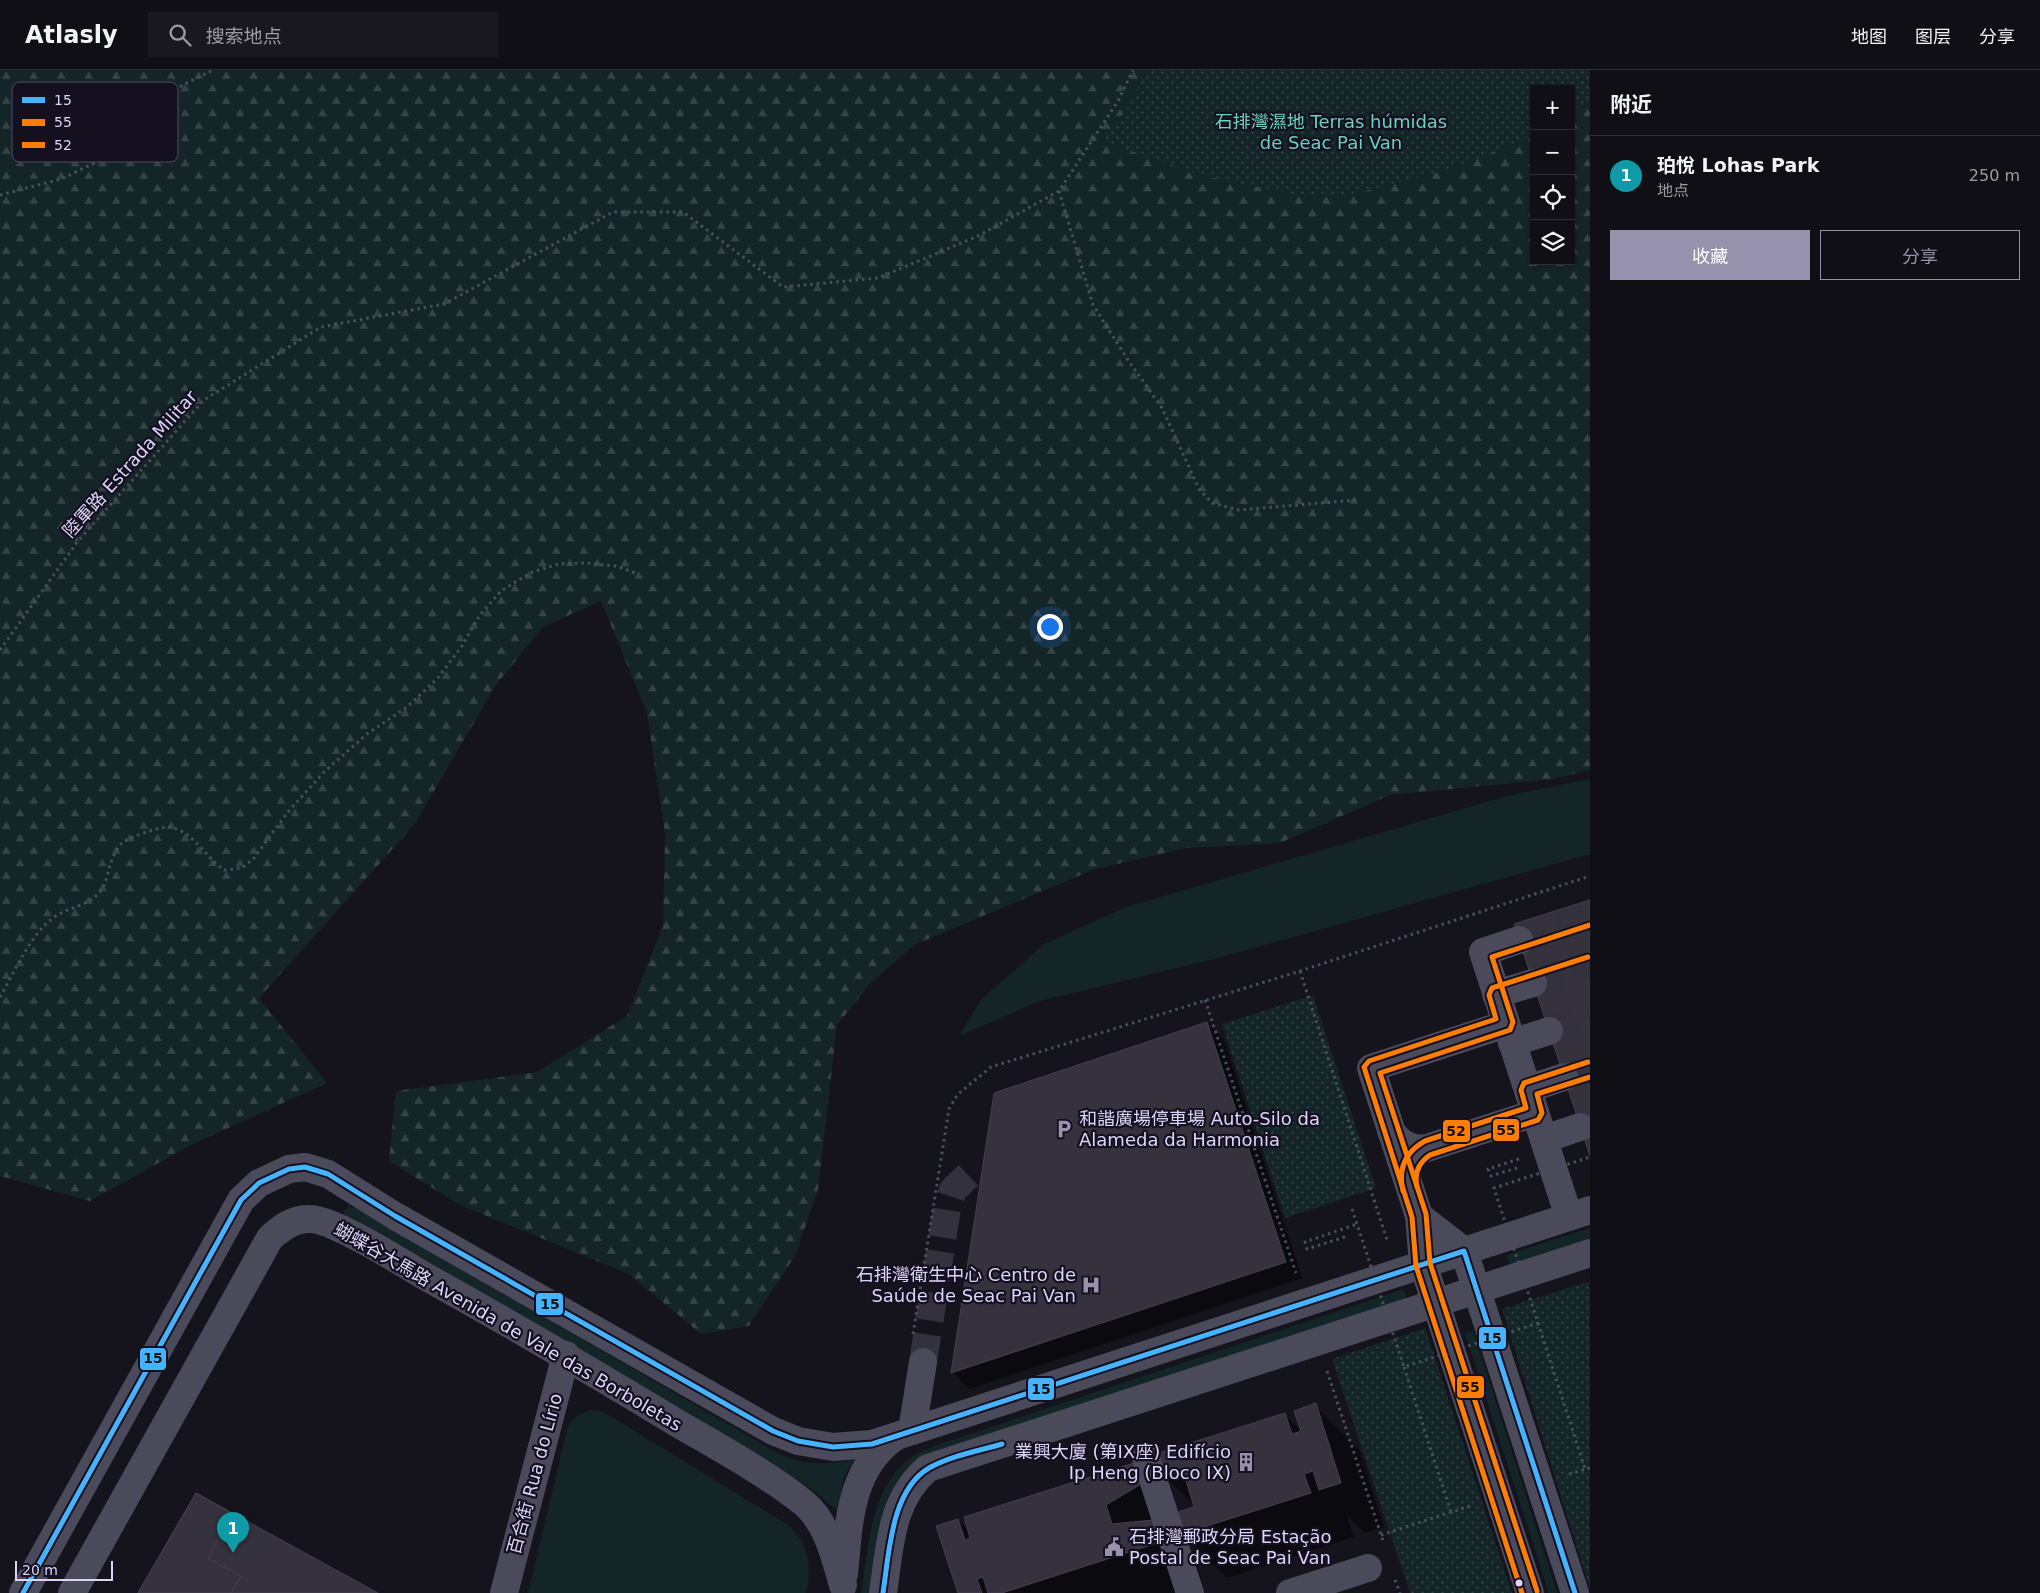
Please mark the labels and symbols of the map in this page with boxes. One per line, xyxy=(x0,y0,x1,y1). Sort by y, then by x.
legend xyxy=(12,82,178,162)
text: 15 xyxy=(54,92,72,108)
park label: 石排灣濕地 Terras húmidas de Seac Pai Van xyxy=(1215,111,1447,153)
text: 55 xyxy=(54,114,72,130)
text: 52 xyxy=(54,137,72,153)
street label: 陸軍路 Estrada Militar xyxy=(58,386,201,541)
your location xyxy=(1037,614,1063,640)
place label: 和諧廣場停車場 Auto-Silo da Alameda da Harmonia xyxy=(1079,1108,1320,1150)
parking icon: 和諧廣場停車場 Auto-Silo da Alameda da Harmonia xyxy=(1053,1118,1075,1140)
line badge: 55 xyxy=(1492,1118,1520,1142)
line badge: 52 xyxy=(1442,1119,1471,1143)
text: 55 xyxy=(1496,1122,1516,1138)
text: 52 xyxy=(1446,1123,1466,1139)
street label: 蝴蝶谷大馬路 Avenida de Vale das Borboletas xyxy=(331,1218,686,1435)
place label: 石排灣衛生中心 Centro de Saúde de Seac Pai Van xyxy=(856,1264,1076,1306)
hospital icon: 石排灣衛生中心 Centro de Saúde de Seac Pai Van xyxy=(1080,1274,1102,1296)
line badge: 15 xyxy=(535,1292,564,1316)
text: 15 xyxy=(540,1296,560,1312)
line badge: 15 xyxy=(1478,1326,1507,1350)
text: 15 xyxy=(1482,1330,1502,1346)
line badge: 15 xyxy=(139,1347,167,1371)
text: 15 xyxy=(143,1350,163,1366)
line badge: 55 xyxy=(1456,1375,1485,1399)
line badge: 15 xyxy=(1027,1377,1055,1401)
text: 55 xyxy=(1460,1379,1480,1395)
text: 15 xyxy=(1031,1381,1051,1397)
street label: 百合街 Rua do Lírio xyxy=(503,1391,566,1557)
place label: 業興大廈 (第IX座) Edifício Ip Heng (Bloco IX) xyxy=(1015,1441,1231,1483)
building icon: 業興大廈 (第IX座) Edifício Ip Heng (Bloco IX) xyxy=(1235,1451,1257,1473)
pin: 1 xyxy=(217,1512,249,1553)
place label: 石排灣郵政分局 Estação Postal de Seac Pai Van xyxy=(1129,1526,1332,1568)
public building icon: 石排灣郵政分局 Estação Postal de Seac Pai Van xyxy=(1103,1536,1125,1558)
scale bar xyxy=(15,1558,112,1581)
unlabelled marker xyxy=(1514,1578,1524,1588)

